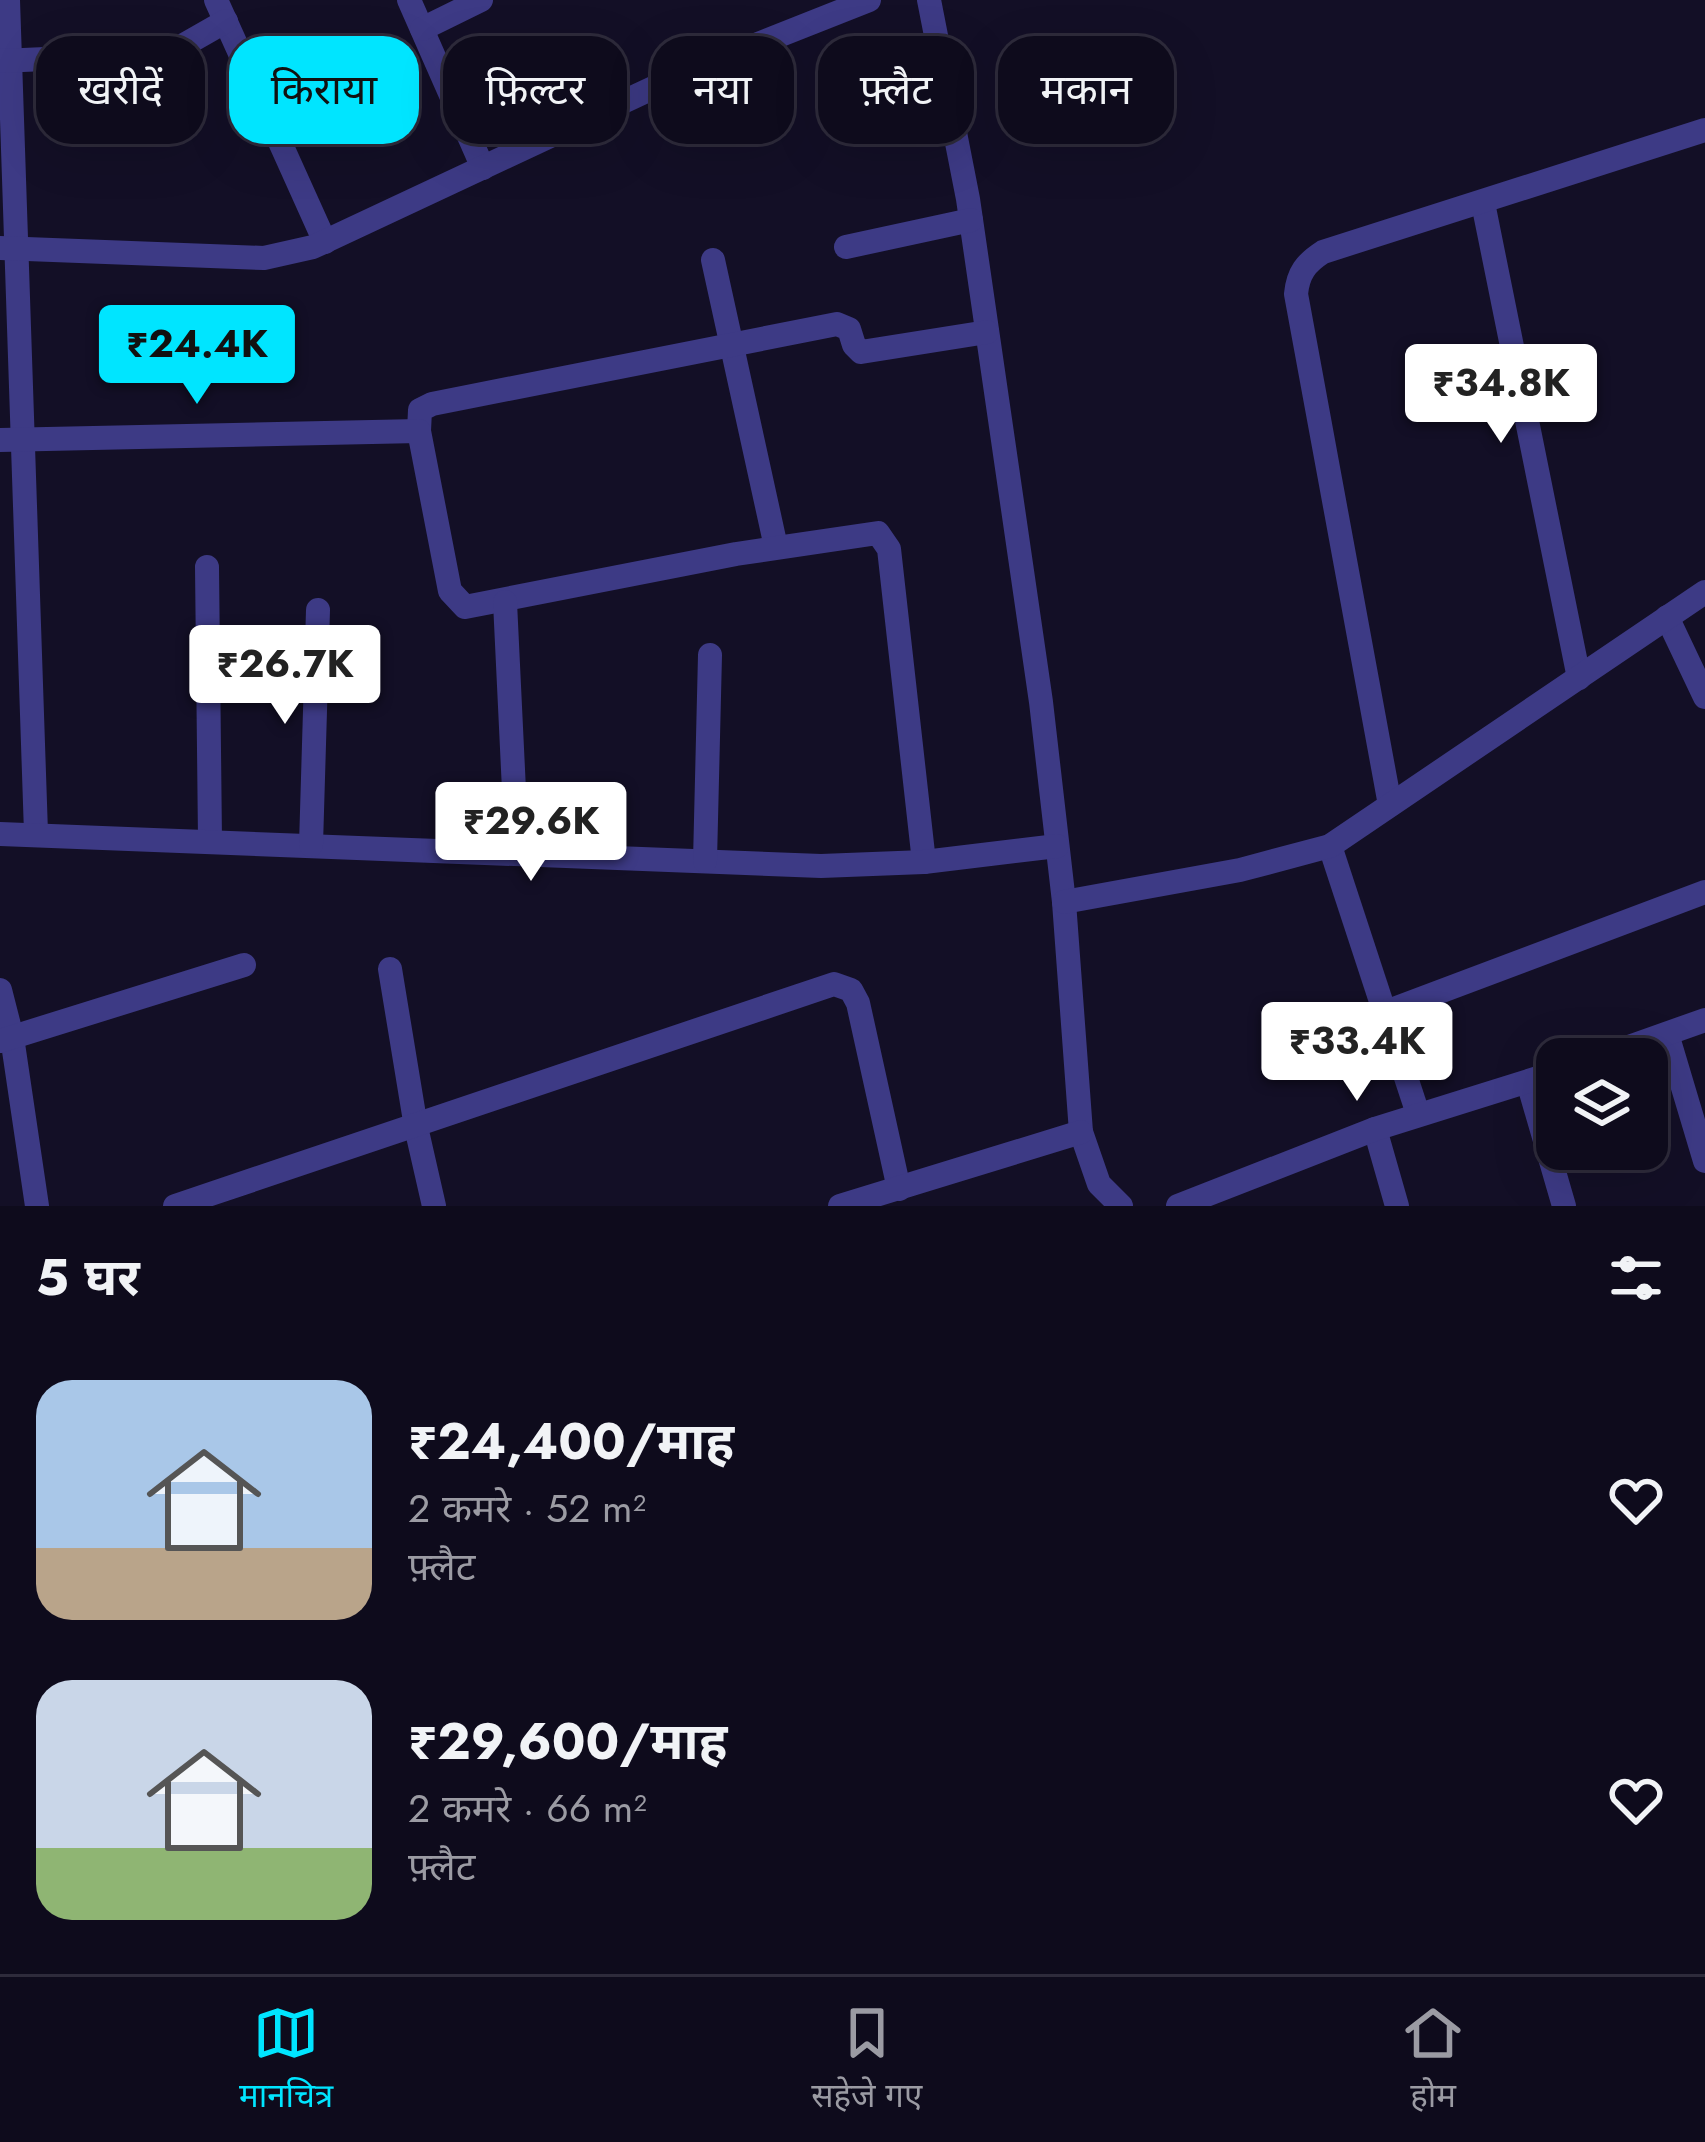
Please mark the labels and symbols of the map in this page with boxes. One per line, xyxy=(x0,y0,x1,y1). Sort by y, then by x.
pin: ₹24.4K xyxy=(99,305,295,407)
pin: ₹34.8K xyxy=(1403,344,1599,446)
pin: ₹26.7K xyxy=(187,625,383,727)
pin: ₹29.6K xyxy=(433,782,629,884)
pin: ₹33.4K xyxy=(1259,1002,1455,1104)

